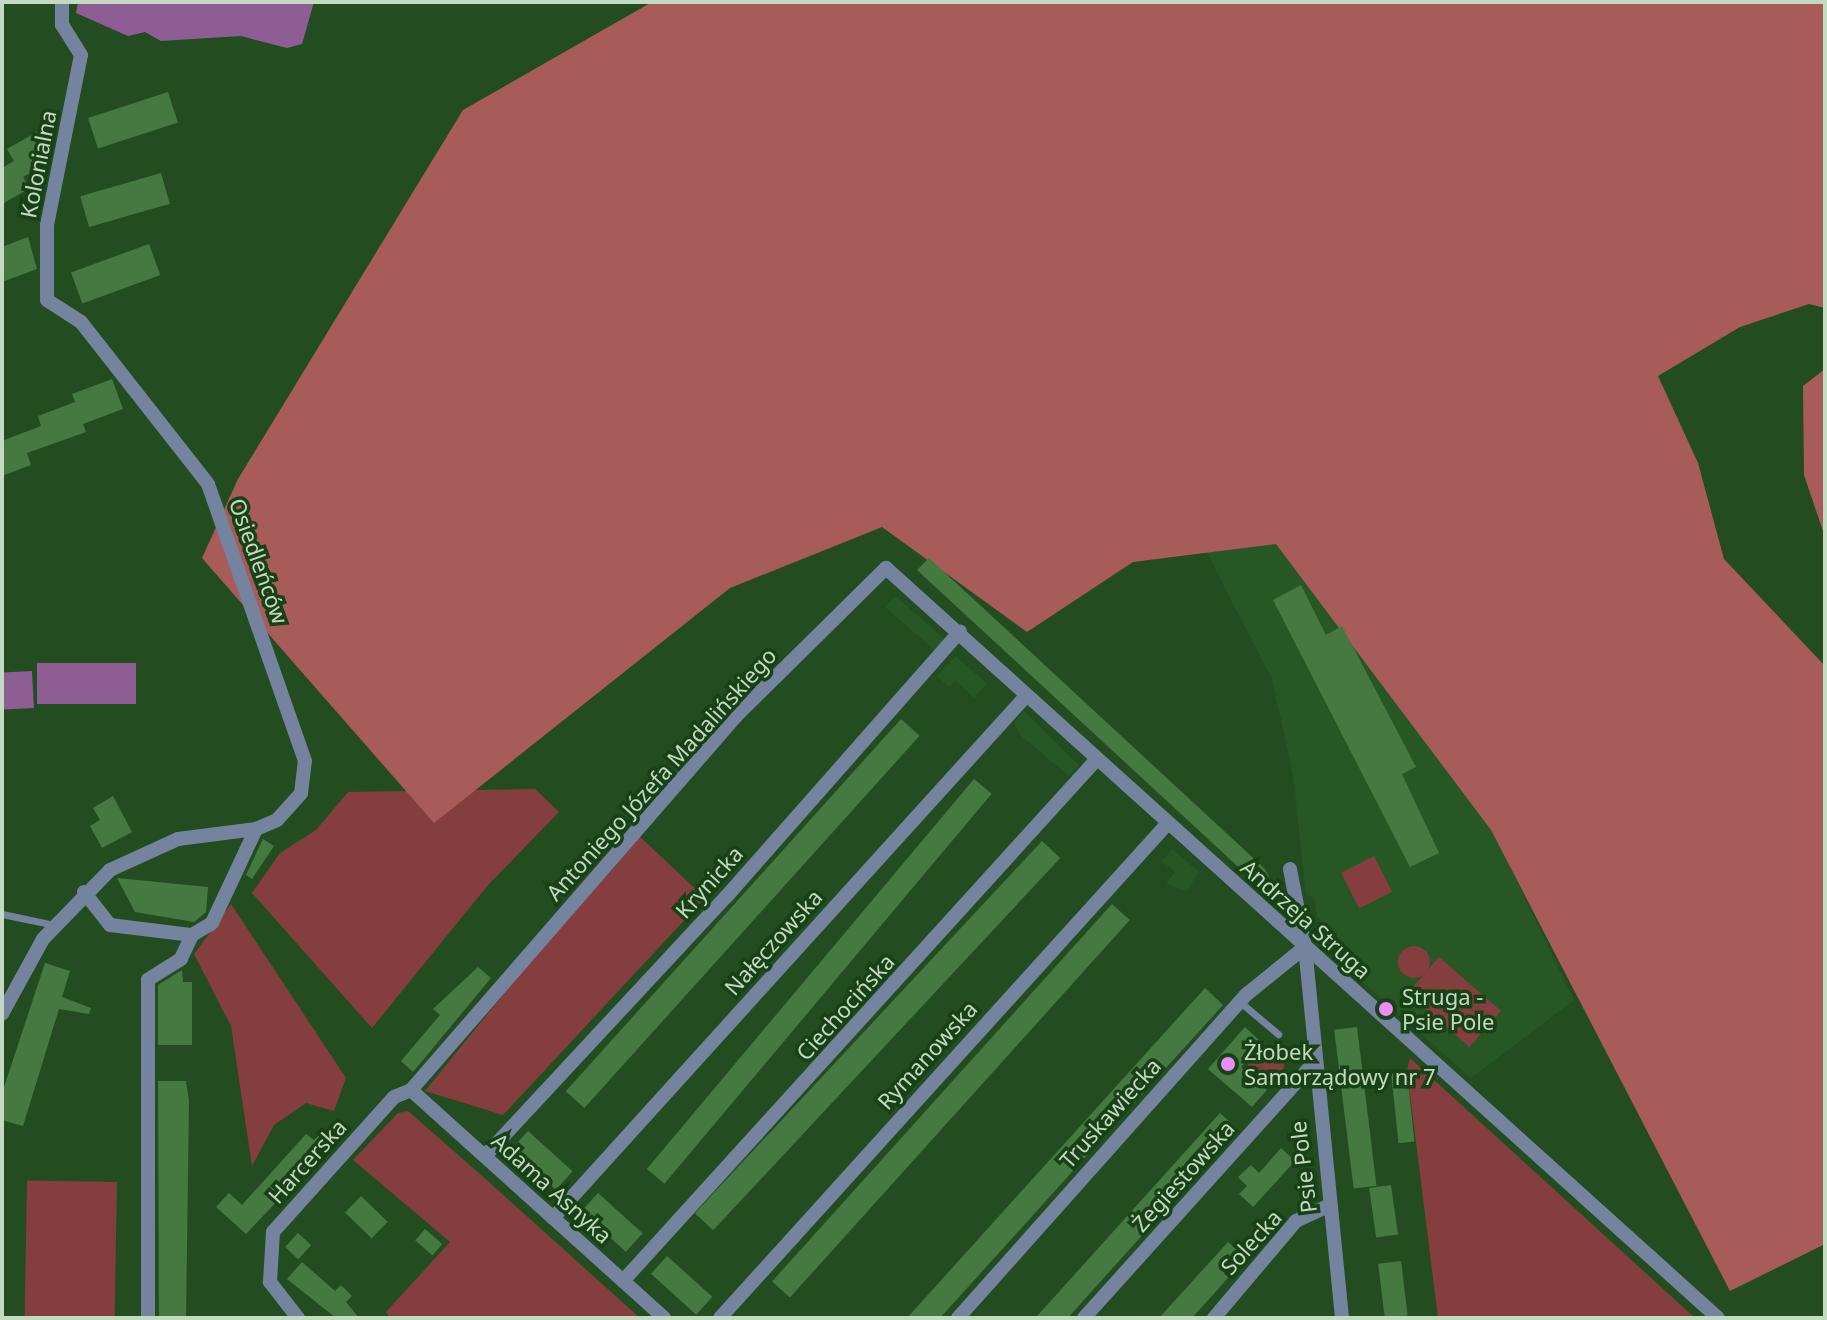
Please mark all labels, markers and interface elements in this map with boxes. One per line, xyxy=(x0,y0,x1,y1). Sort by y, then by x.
street label: Kolonialna xyxy=(15,108,61,220)
street label: Osiedleńców xyxy=(224,495,294,627)
street label: Antoniego Józefa Madalińskiego xyxy=(540,642,782,906)
street label: Krynicka xyxy=(670,841,748,923)
street label: Andrzeja Struga xyxy=(1236,854,1376,984)
street label: Nałęczowska xyxy=(719,884,827,1000)
street label: Ciechocińska xyxy=(790,948,900,1066)
place label: Struga - Psie Pole xyxy=(1402,983,1494,1034)
street label: Rymanowska xyxy=(872,996,982,1114)
marker: Struga - Psie Pole xyxy=(1377,1000,1395,1018)
place label: Żłobek Samorządowy nr 7 xyxy=(1244,1038,1436,1090)
street label: Truskawiecka xyxy=(1054,1053,1166,1173)
marker: Żłobek Samorządowy nr 7 xyxy=(1219,1055,1237,1073)
street label: Harcerska xyxy=(262,1114,352,1208)
street label: Żegiestowska xyxy=(1126,1115,1240,1237)
street label: Psie Pole xyxy=(1284,1120,1322,1214)
street label: Adama Asnyka xyxy=(487,1127,617,1249)
street label: Solecka xyxy=(1215,1204,1287,1280)

